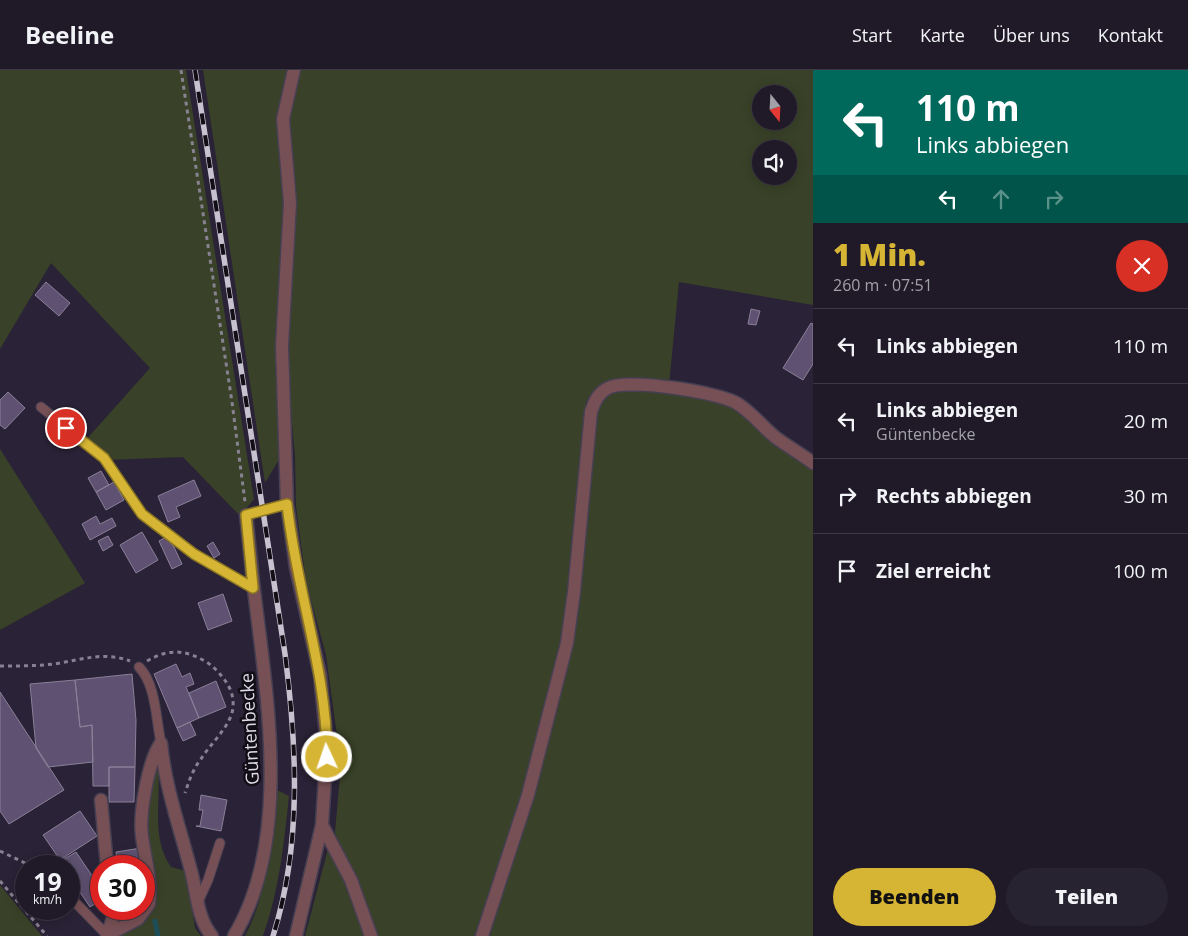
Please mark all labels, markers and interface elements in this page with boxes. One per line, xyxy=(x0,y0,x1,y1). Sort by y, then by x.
text: Beeline xyxy=(25,18,114,51)
text: Start xyxy=(852,23,892,47)
text: Karte xyxy=(920,23,965,47)
text: Über uns xyxy=(993,23,1070,47)
text: Kontakt xyxy=(1098,23,1163,47)
text: 110 m xyxy=(916,84,1020,131)
north arrow xyxy=(752,85,798,130)
map controls xyxy=(752,85,797,185)
icon: left xyxy=(833,90,898,155)
text: Links abbiegen xyxy=(916,129,1069,159)
button: sound xyxy=(752,140,797,185)
icon: left xyxy=(934,185,962,213)
icon: ahead xyxy=(987,185,1015,213)
icon: right xyxy=(1040,185,1068,213)
text: 1 Min. xyxy=(833,234,926,275)
button: close xyxy=(1116,240,1168,292)
text: 260 m · 07:51 xyxy=(833,274,933,296)
icon: left xyxy=(833,332,861,360)
text: Links abbiegen xyxy=(876,333,1018,359)
text: 110 m xyxy=(1113,333,1168,359)
text: Links abbiegen xyxy=(876,397,1018,423)
pin xyxy=(45,407,87,449)
icon: left xyxy=(833,407,861,435)
text: 20 m xyxy=(1124,408,1168,434)
icon: arrive xyxy=(52,414,80,442)
text: Güntenbecke xyxy=(876,423,976,445)
icon: right xyxy=(833,482,861,510)
text: Rechts abbiegen xyxy=(876,483,1032,509)
text: 30 m xyxy=(1124,483,1168,509)
icon: arrive xyxy=(833,557,861,585)
text: Ziel erreicht xyxy=(876,558,991,584)
text: 100 m xyxy=(1113,558,1168,584)
street label: Güntenbecke xyxy=(234,672,264,786)
position arrow xyxy=(300,730,352,782)
speed limit sign: 30 xyxy=(90,855,155,920)
text: 19 xyxy=(33,864,62,898)
button: Beenden xyxy=(833,868,996,926)
button: Teilen xyxy=(1006,868,1168,926)
text: km/h xyxy=(33,891,62,908)

